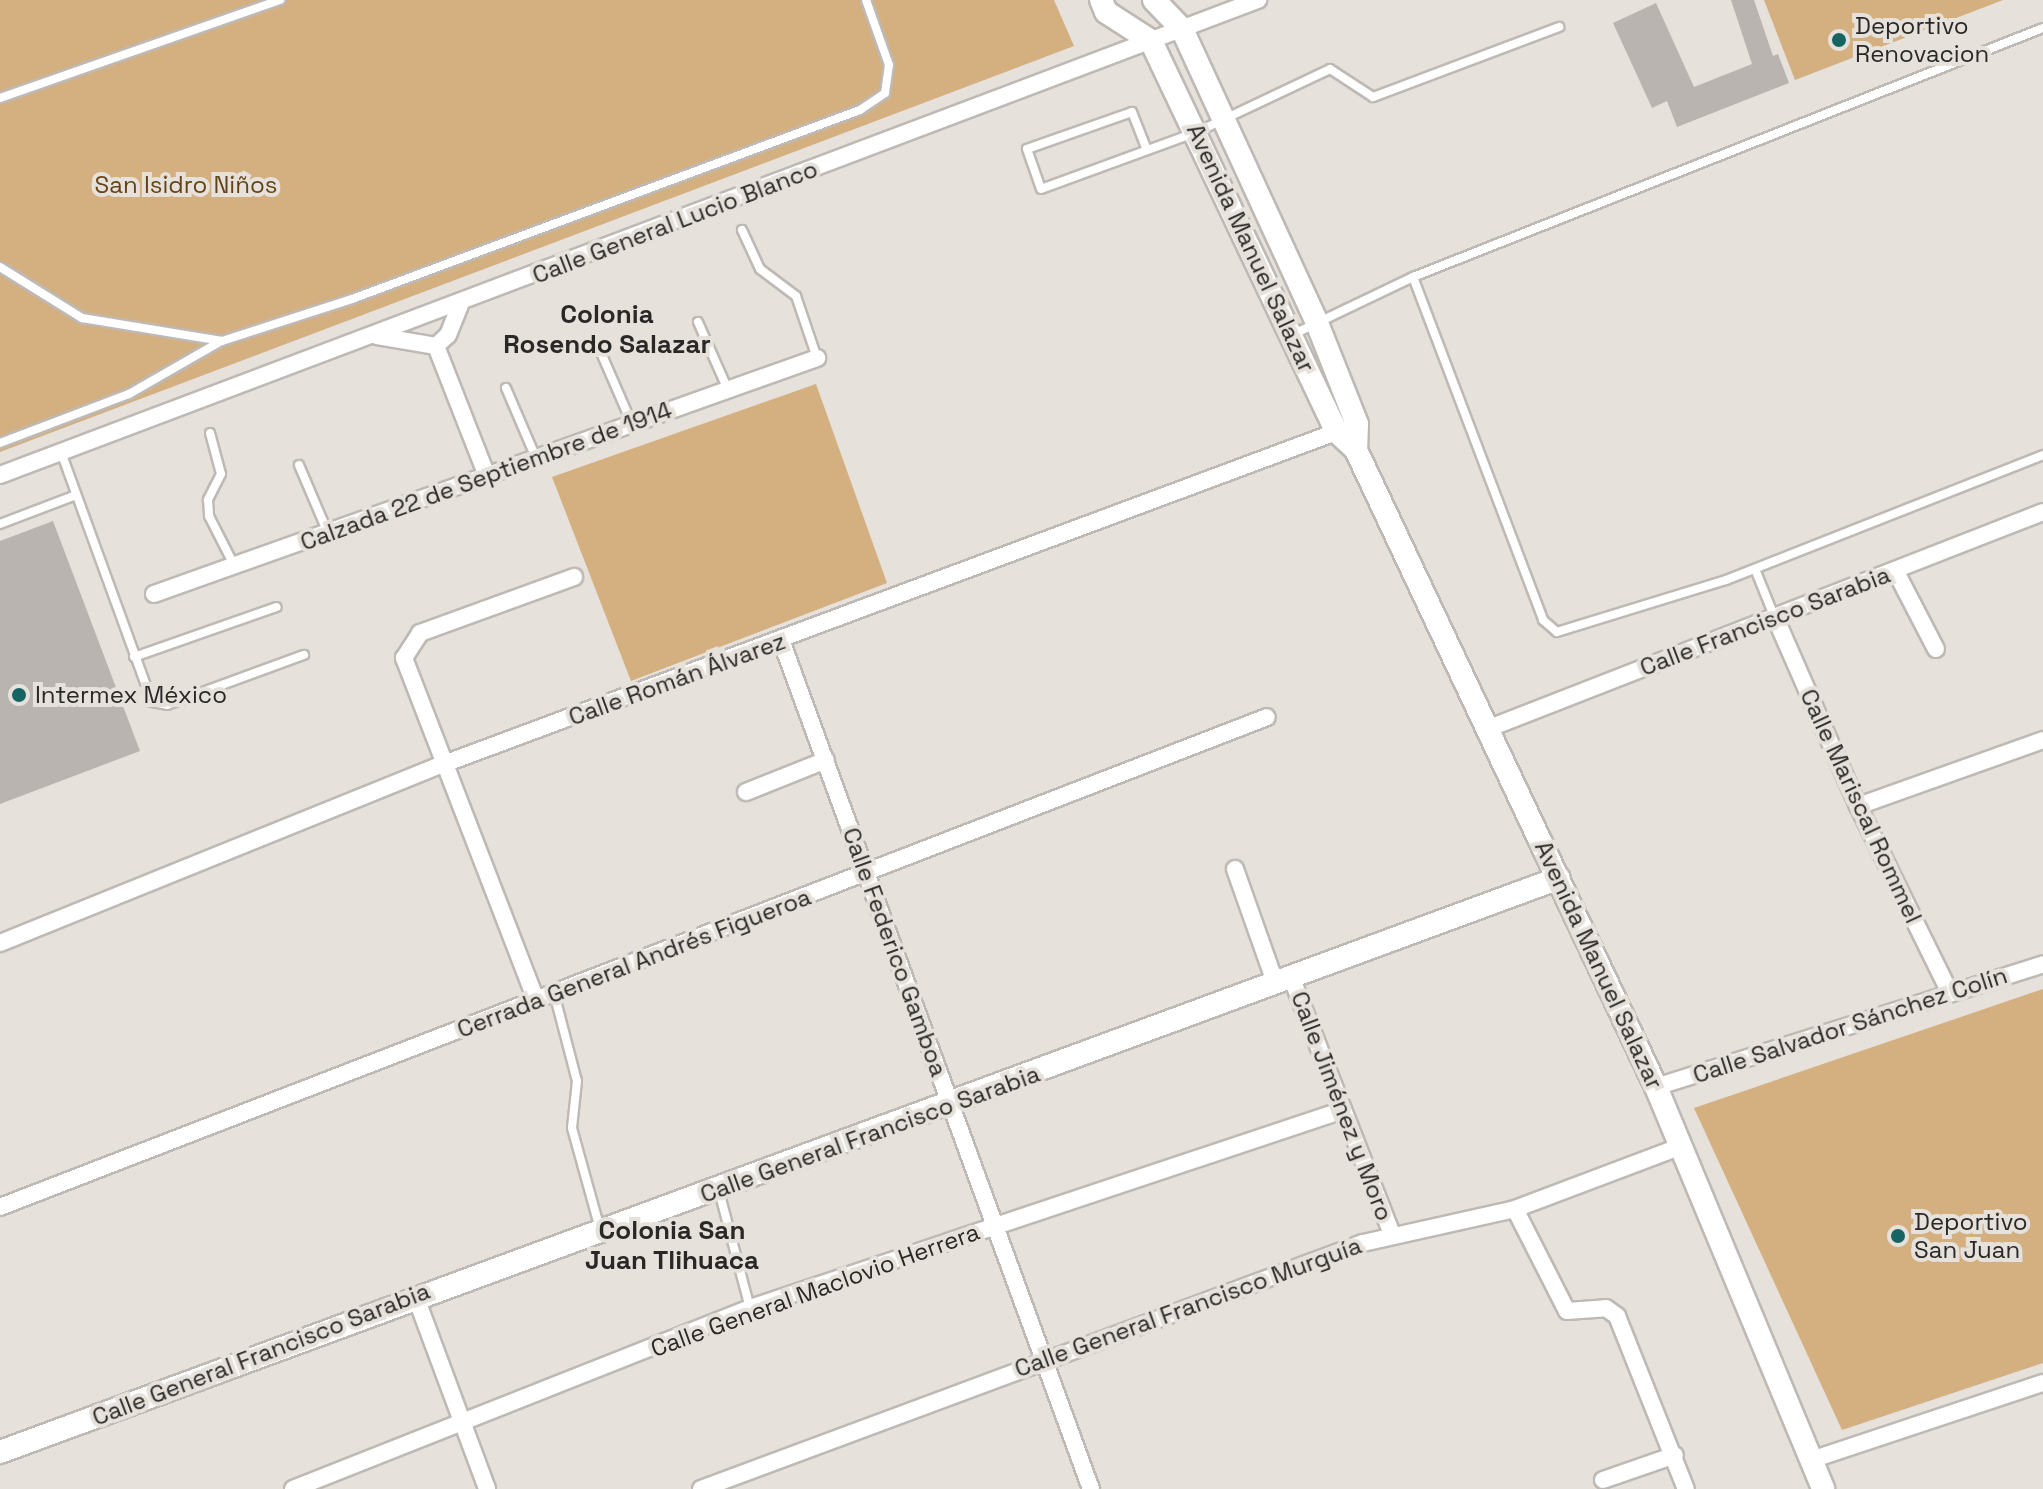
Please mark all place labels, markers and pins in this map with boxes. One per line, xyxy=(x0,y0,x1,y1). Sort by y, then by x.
place label: Deportivo Renovacion xyxy=(1855,12,1989,68)
marker: Deportivo Renovacion xyxy=(1830,31,1848,49)
place label: Intermex México xyxy=(35,681,227,709)
marker: Intermex México xyxy=(10,686,28,704)
place label: Deportivo San Juan xyxy=(1914,1208,2028,1264)
marker: Deportivo San Juan xyxy=(1889,1227,1907,1245)

